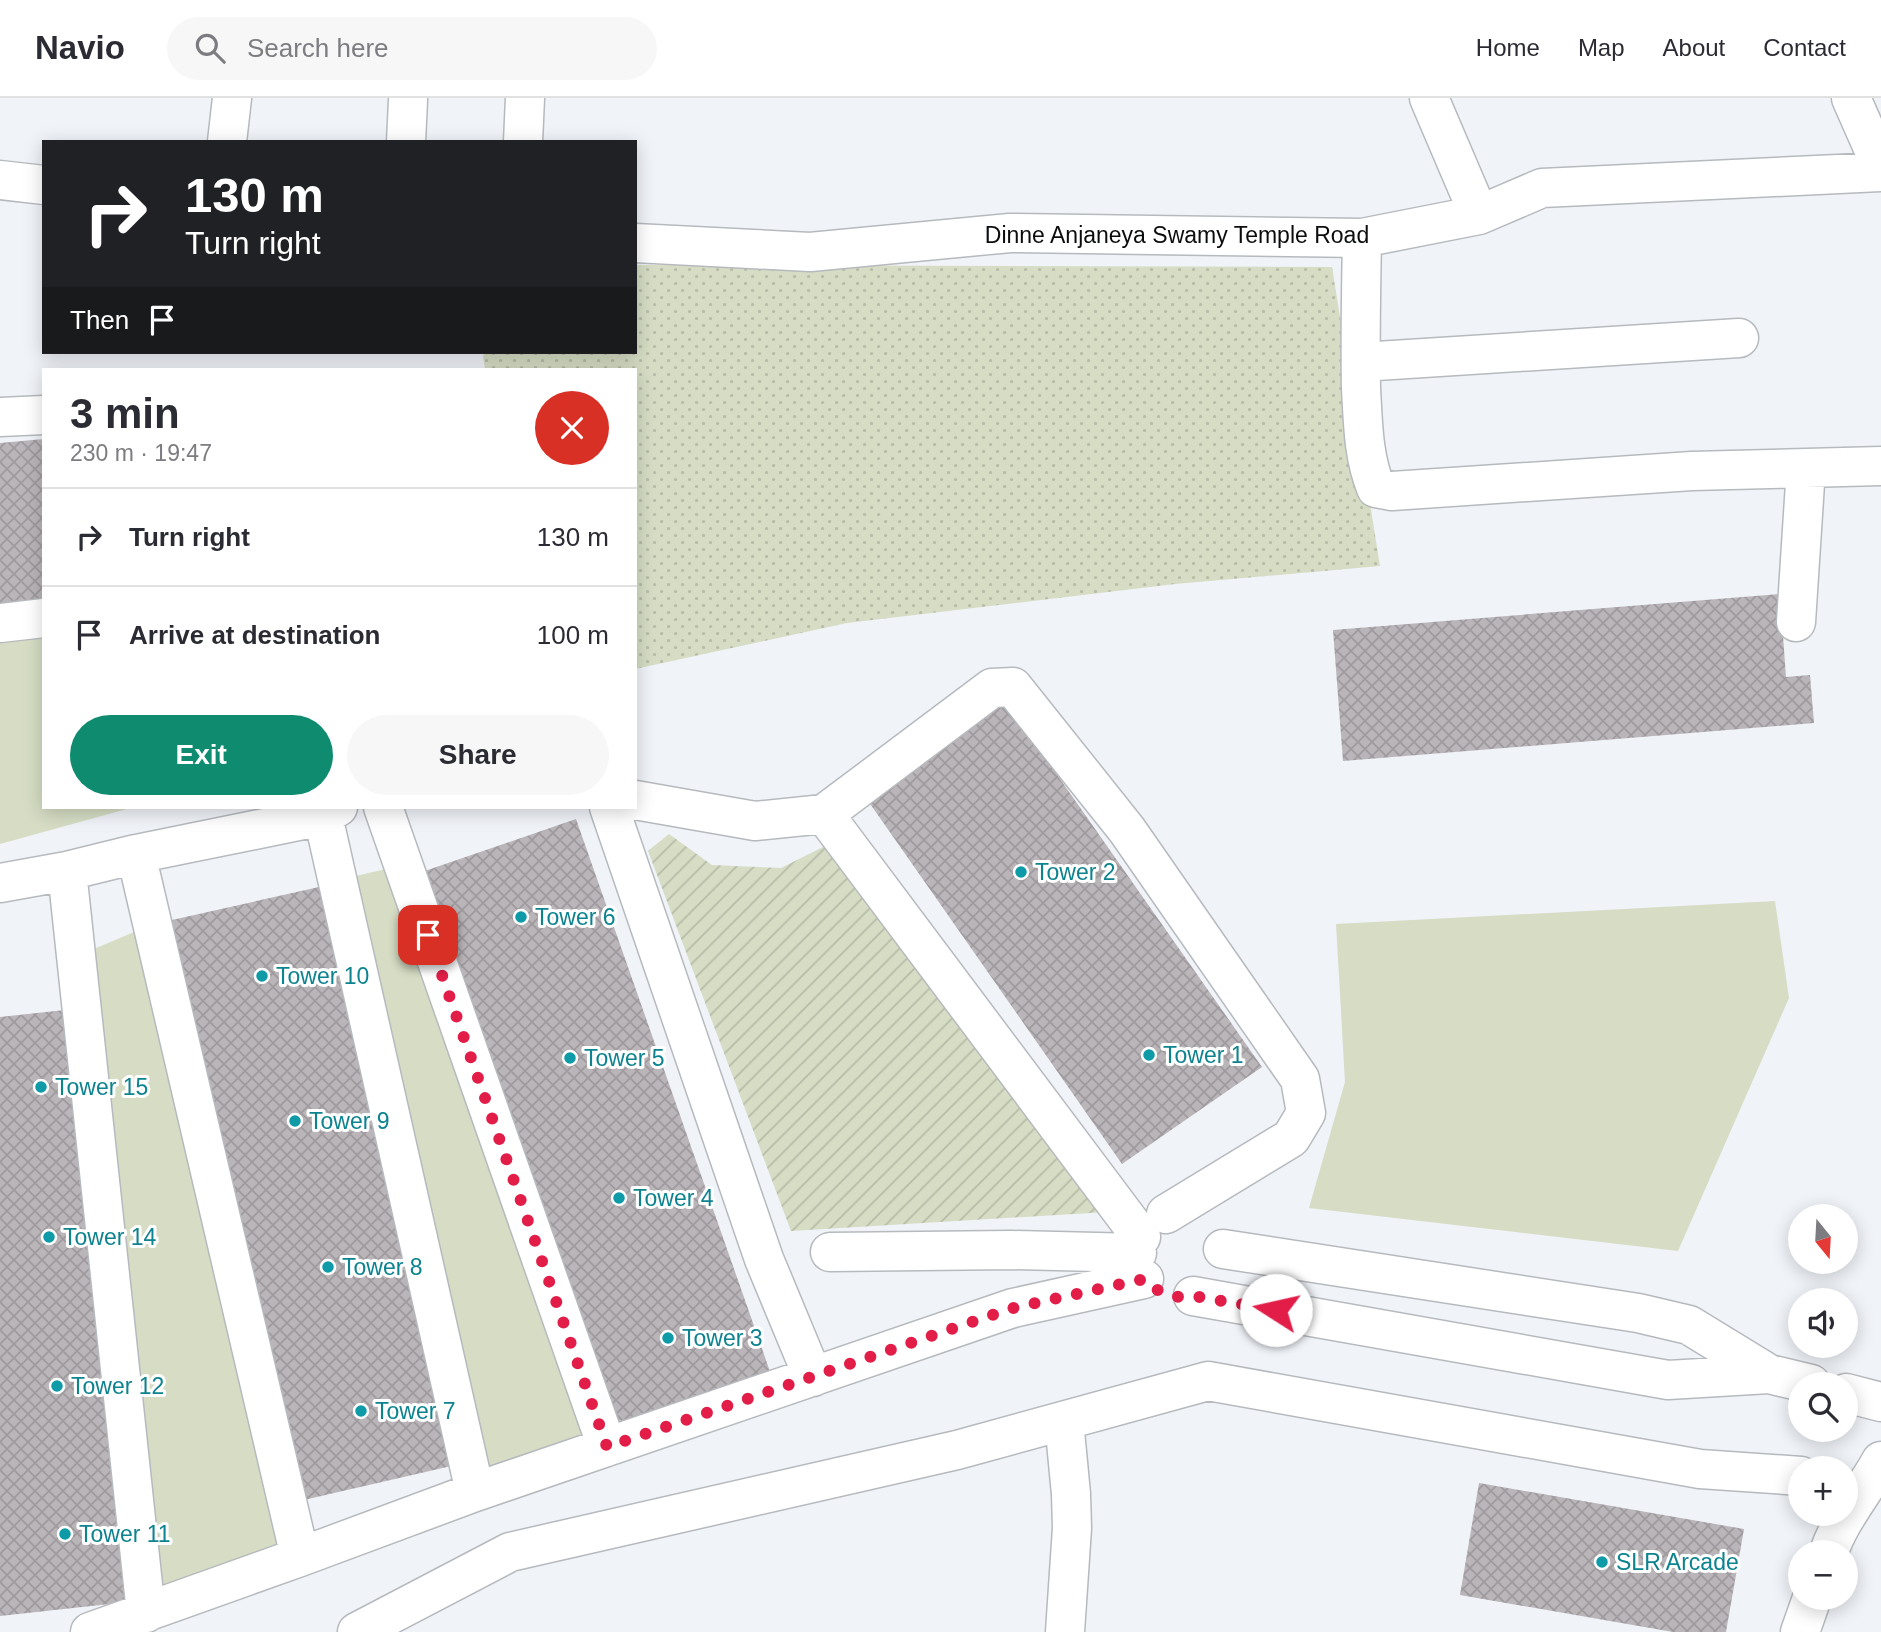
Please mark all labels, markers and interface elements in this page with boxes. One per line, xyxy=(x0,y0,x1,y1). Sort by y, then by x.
search box xyxy=(167,17,657,80)
text: Navio xyxy=(35,29,125,66)
icon: search xyxy=(191,29,229,67)
text: Search here xyxy=(247,33,389,63)
text: Home xyxy=(1476,34,1540,61)
text: Map xyxy=(1578,34,1625,61)
text: About xyxy=(1663,34,1725,61)
text: Contact xyxy=(1763,34,1846,61)
icon: right xyxy=(70,168,161,259)
text: 130 m xyxy=(185,168,324,222)
street label: Dinne Anjaneya Swamy Temple Road xyxy=(985,222,1369,248)
text: Turn right xyxy=(185,225,321,261)
icon: arrive xyxy=(143,301,181,339)
text: Then xyxy=(70,305,129,335)
text: 3 min xyxy=(70,390,180,437)
button: close xyxy=(535,391,609,465)
text: 230 m · 19:47 xyxy=(70,440,212,466)
icon: right xyxy=(70,518,108,556)
text: Turn right xyxy=(129,522,250,552)
text: 130 m xyxy=(537,522,609,552)
icon: arrive xyxy=(70,616,108,654)
text: Arrive at destination xyxy=(129,620,380,650)
text: 100 m xyxy=(537,620,609,650)
button: Exit xyxy=(70,715,333,795)
button: Share xyxy=(347,715,609,795)
place label: Tower 2 xyxy=(1035,859,1116,885)
marker: Tower 2 xyxy=(1013,864,1029,880)
place label: Tower 6 xyxy=(535,904,616,930)
pin xyxy=(398,905,458,965)
marker: Tower 6 xyxy=(513,909,529,925)
icon: arrive xyxy=(409,916,447,954)
place label: Tower 10 xyxy=(276,963,369,989)
marker: Tower 10 xyxy=(254,968,270,984)
place label: Tower 1 xyxy=(1163,1042,1244,1068)
place label: Tower 5 xyxy=(584,1045,665,1071)
marker: Tower 1 xyxy=(1141,1047,1157,1063)
marker: Tower 5 xyxy=(562,1050,578,1066)
place label: Tower 15 xyxy=(55,1074,148,1100)
marker: Tower 15 xyxy=(33,1079,49,1095)
place label: Tower 9 xyxy=(309,1108,390,1134)
marker: Tower 9 xyxy=(287,1113,303,1129)
place label: Tower 4 xyxy=(633,1185,714,1211)
marker: Tower 4 xyxy=(611,1190,627,1206)
north arrow xyxy=(1788,1204,1858,1274)
map controls xyxy=(1788,1204,1858,1610)
place label: Tower 14 xyxy=(63,1224,157,1250)
marker: Tower 14 xyxy=(41,1229,57,1245)
place label: Tower 8 xyxy=(342,1254,423,1280)
marker: Tower 8 xyxy=(320,1259,336,1275)
position arrow xyxy=(1239,1273,1313,1347)
button: sound xyxy=(1788,1288,1858,1358)
place label: Tower 3 xyxy=(682,1325,763,1351)
marker: Tower 3 xyxy=(660,1330,676,1346)
button: search xyxy=(1788,1372,1858,1442)
place label: Tower 12 xyxy=(71,1373,164,1399)
marker: Tower 12 xyxy=(49,1378,65,1394)
place label: Tower 7 xyxy=(375,1398,456,1424)
marker: Tower 7 xyxy=(353,1403,369,1419)
button: + xyxy=(1788,1456,1858,1526)
place label: Tower 11 xyxy=(79,1521,171,1547)
marker: Tower 11 xyxy=(57,1526,73,1542)
button: − xyxy=(1788,1540,1858,1610)
place label: SLR Arcade xyxy=(1616,1549,1739,1575)
marker: SLR Arcade xyxy=(1594,1554,1610,1570)

